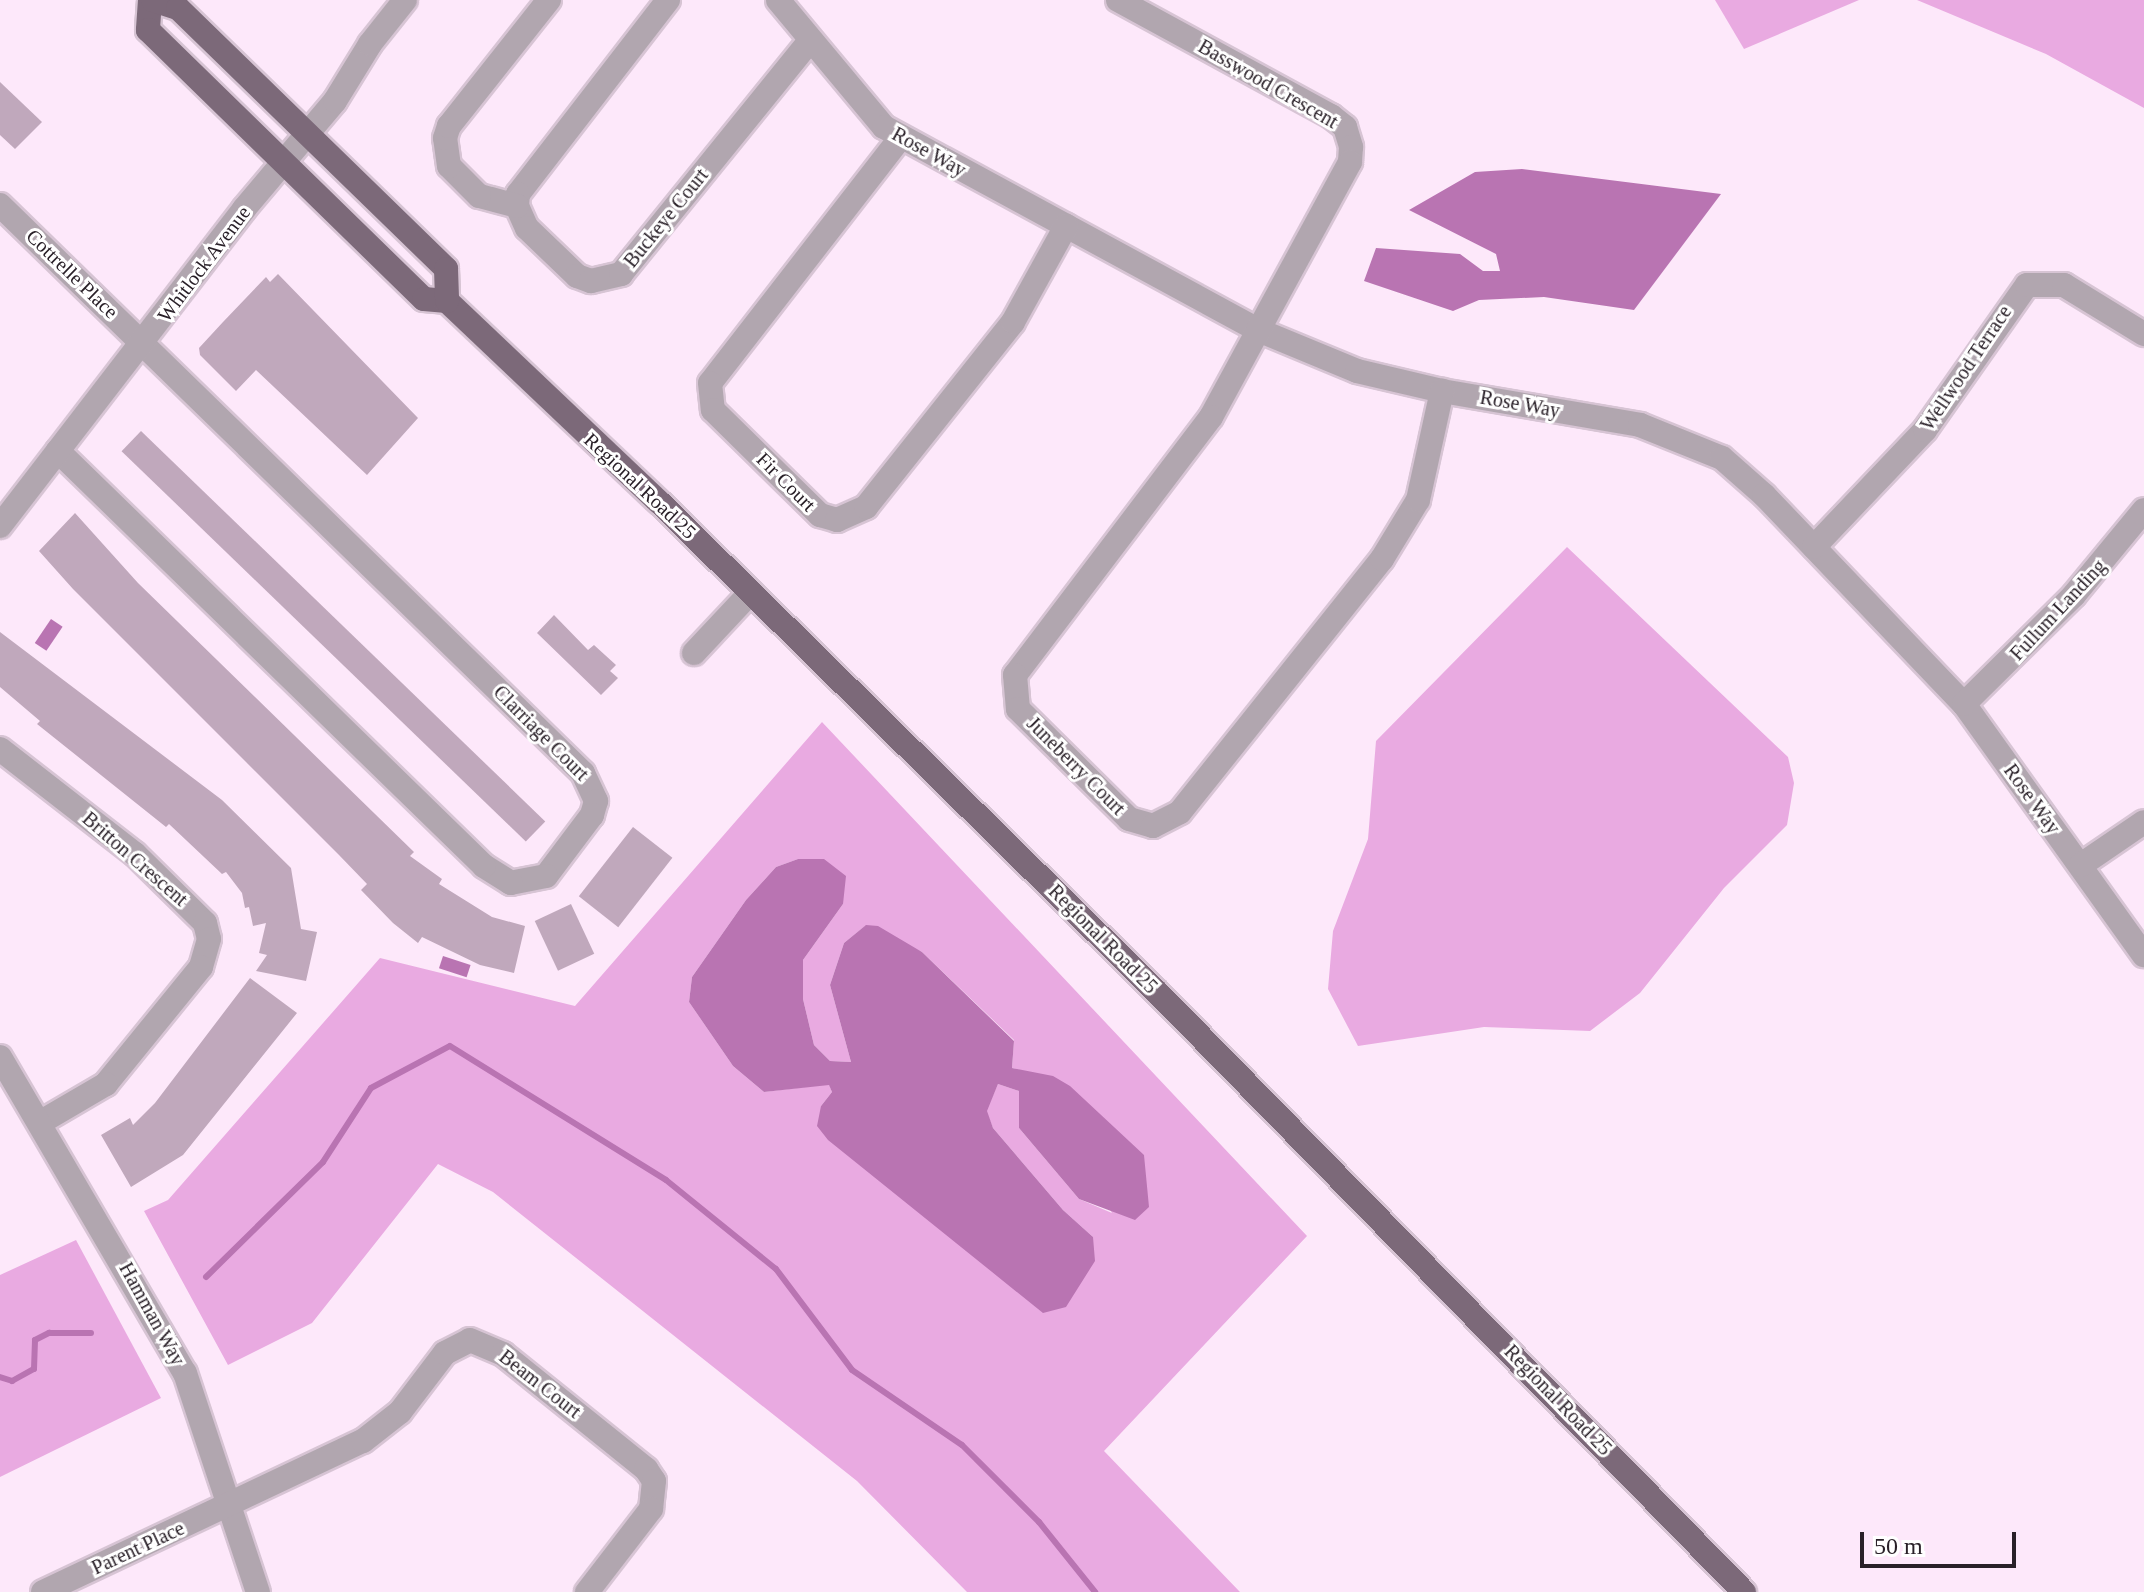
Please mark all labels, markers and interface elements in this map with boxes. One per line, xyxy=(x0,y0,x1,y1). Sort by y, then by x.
street label: Basswood Crescent xyxy=(1194,34,1342,134)
street label: Rose Way xyxy=(888,122,970,182)
street label: Buckeye Court xyxy=(619,164,713,272)
street label: Whitlock Avenue xyxy=(152,201,256,327)
street label: Cottrelle Place xyxy=(21,224,123,324)
street label: Wellwood Terrace xyxy=(1915,301,2017,435)
street label: Rose Way xyxy=(1478,385,1562,423)
street label: Regional Road 25 xyxy=(579,428,701,544)
street label: Fir Court xyxy=(751,447,821,517)
street label: Fullum Landing xyxy=(2005,554,2111,666)
street label: Clarriage Court xyxy=(488,680,594,786)
street label: Juneberry Court xyxy=(1022,712,1130,820)
street label: Rose Way xyxy=(1998,759,2066,839)
street label: Britton Crescent xyxy=(77,807,193,911)
street label: Regional Road 25 xyxy=(1043,879,1163,999)
street label: Hamman Way xyxy=(114,1258,190,1370)
street label: Regional Road 25 xyxy=(1499,1340,1617,1460)
street label: Beam Court xyxy=(494,1345,586,1423)
street label: Parent Place xyxy=(88,1516,188,1580)
scale bar xyxy=(1864,1516,2020,1566)
text: 50 m xyxy=(1874,1533,1923,1559)

